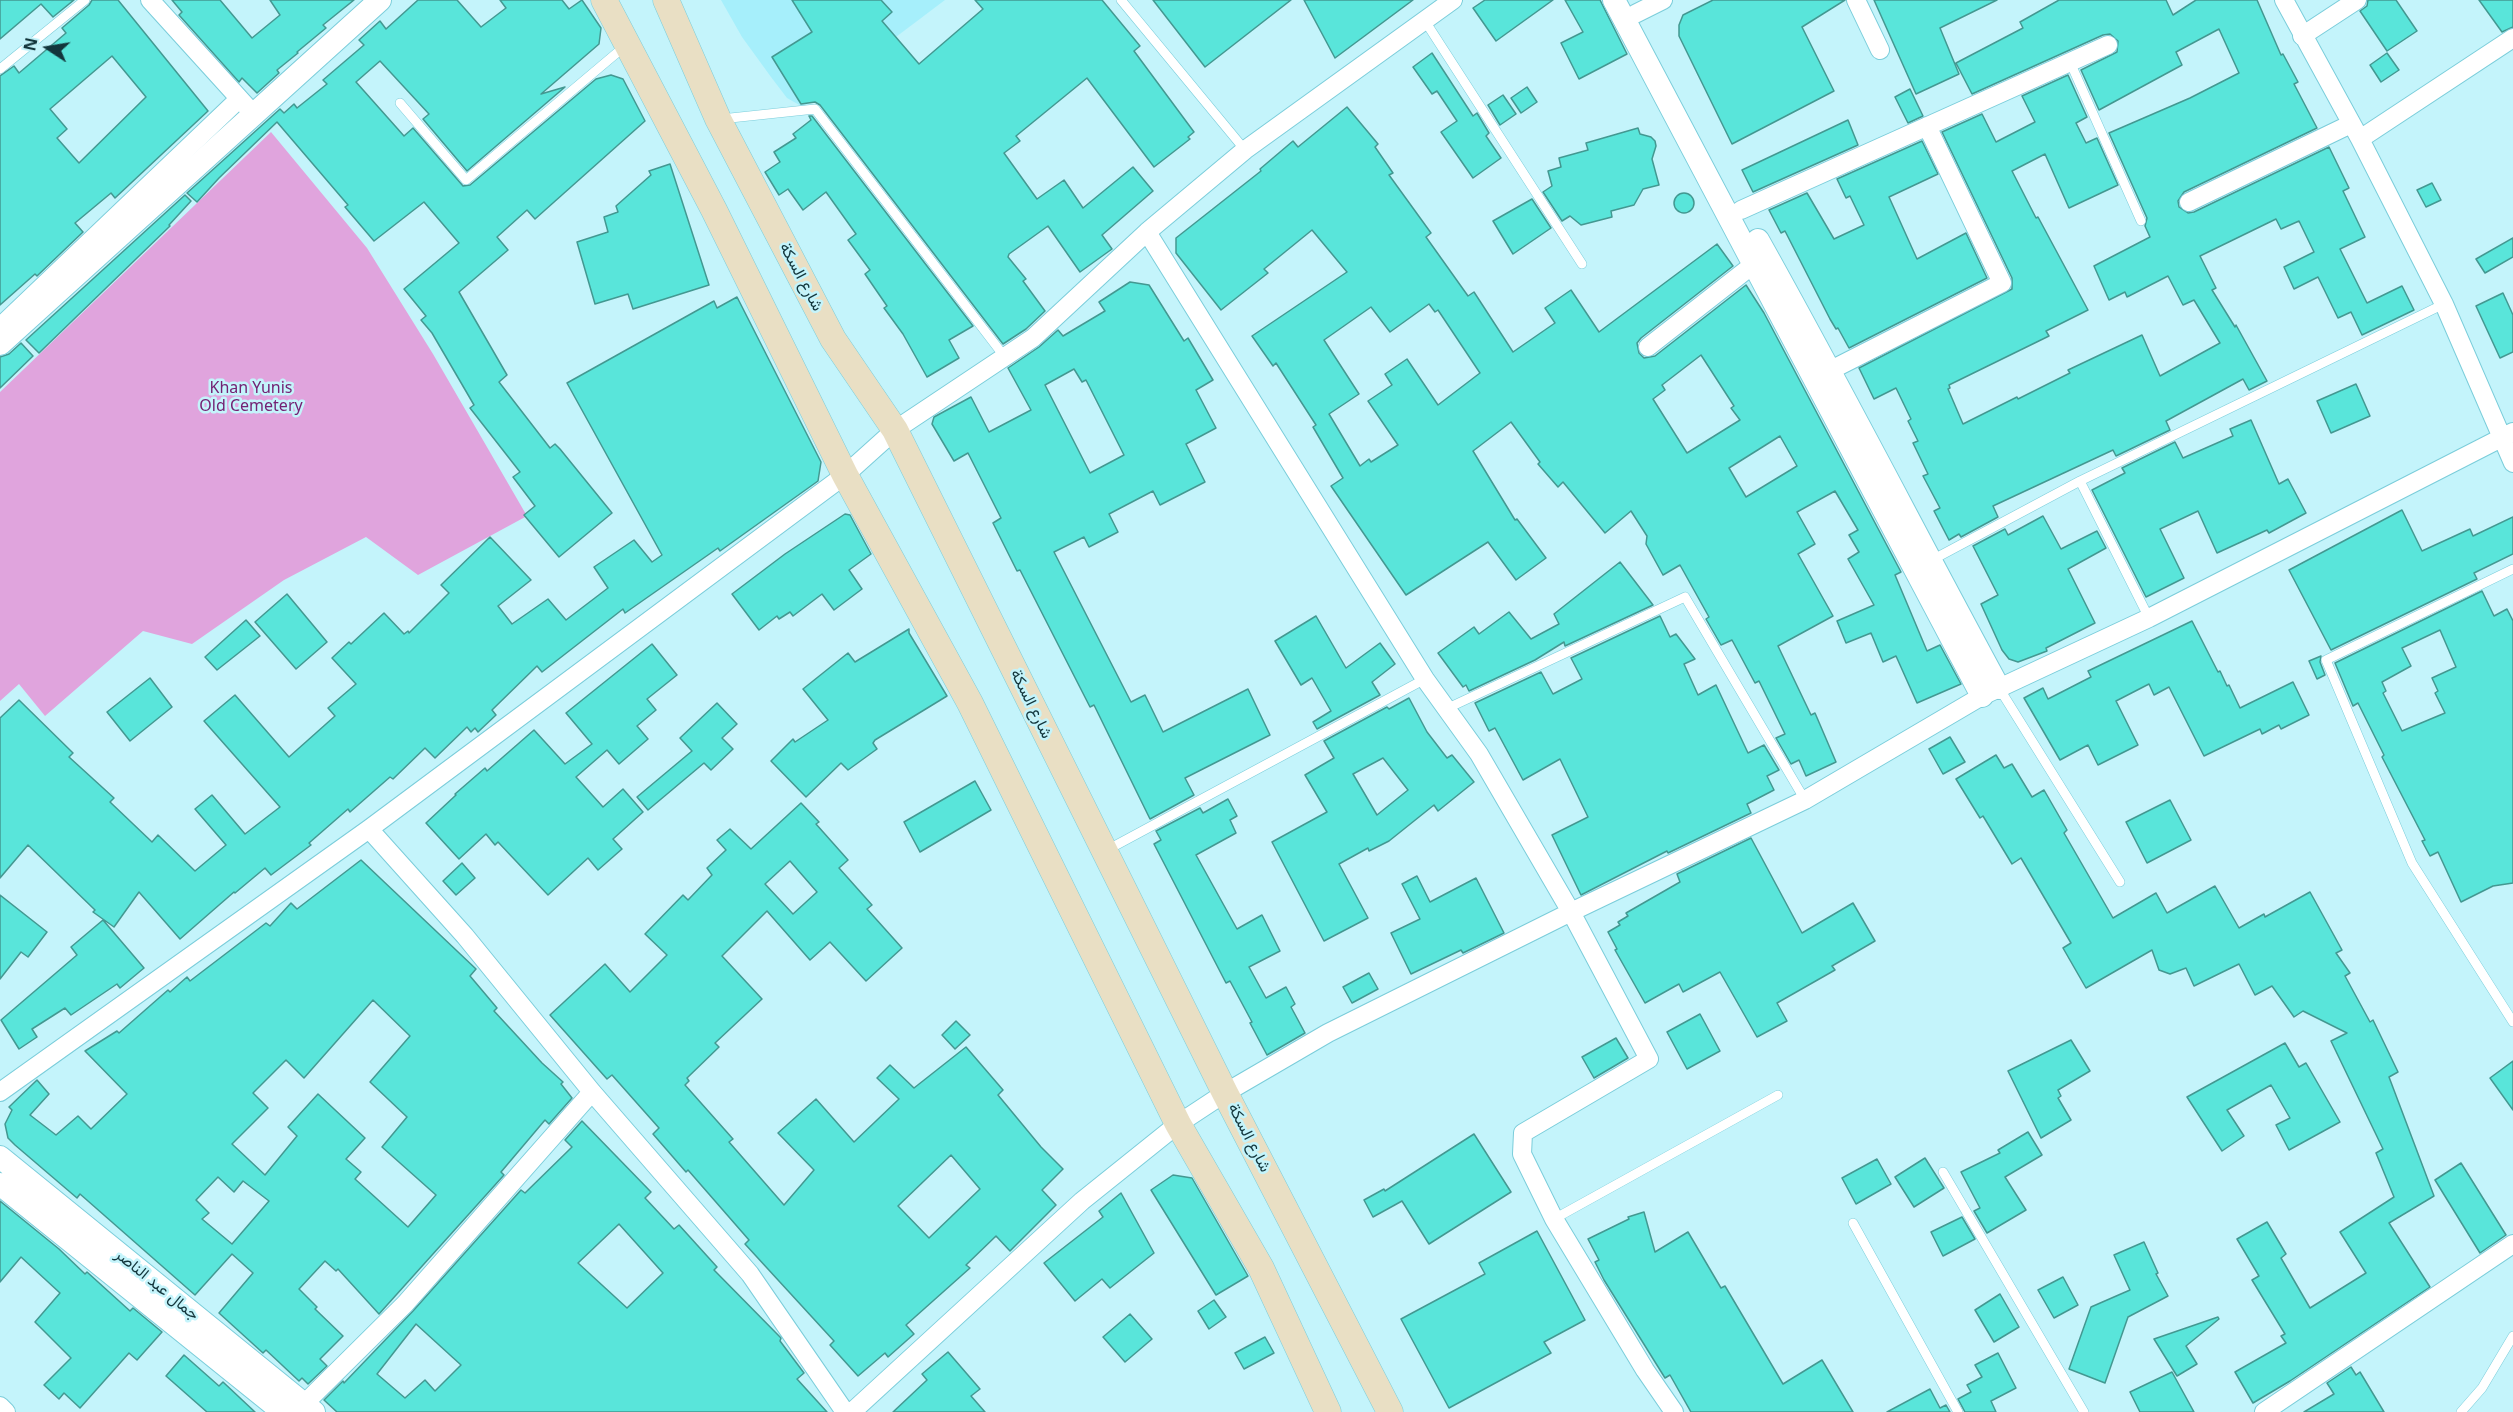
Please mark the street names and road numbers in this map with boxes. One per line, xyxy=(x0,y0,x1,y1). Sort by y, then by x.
street label: شارع السكة xyxy=(775,240,827,314)
street label: شارع السكة xyxy=(1006,666,1056,742)
street label: شارع السكة xyxy=(1224,1100,1274,1176)
street label: جمال عبد الناصر xyxy=(111,1245,203,1325)

